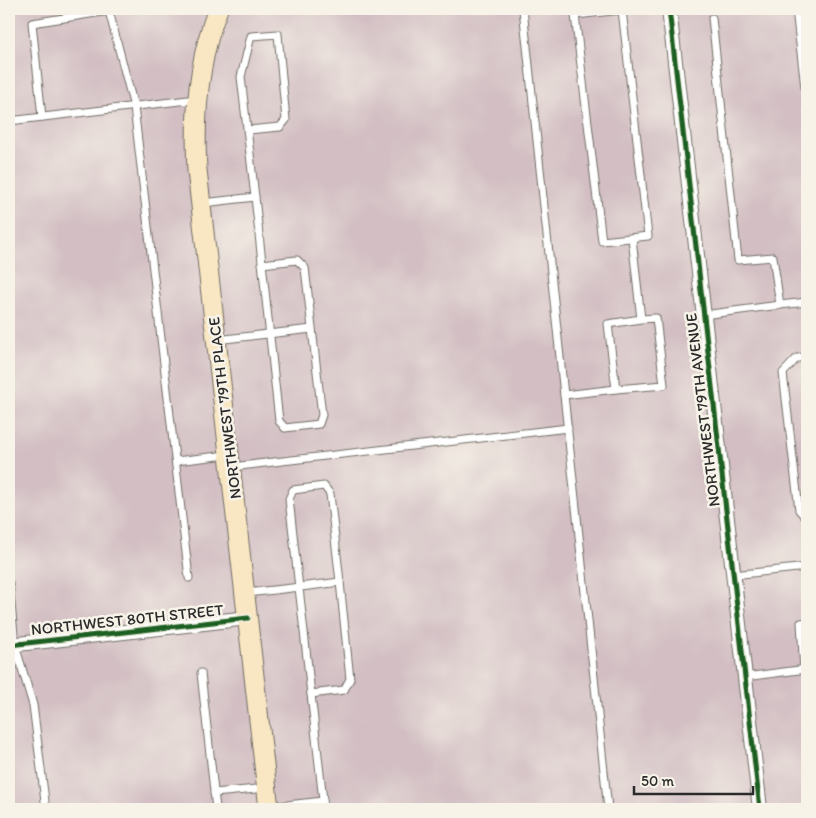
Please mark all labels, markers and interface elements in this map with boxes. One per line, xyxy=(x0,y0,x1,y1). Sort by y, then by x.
street label: NORTHWEST 79TH AVENUE xyxy=(681,312,724,508)
street label: NORTHWEST 79TH PLACE xyxy=(204,316,245,500)
street label: NORTHWEST 80TH STREET xyxy=(30,600,224,639)
scale bar xyxy=(634,763,752,795)
text: 50 m xyxy=(641,772,674,790)

